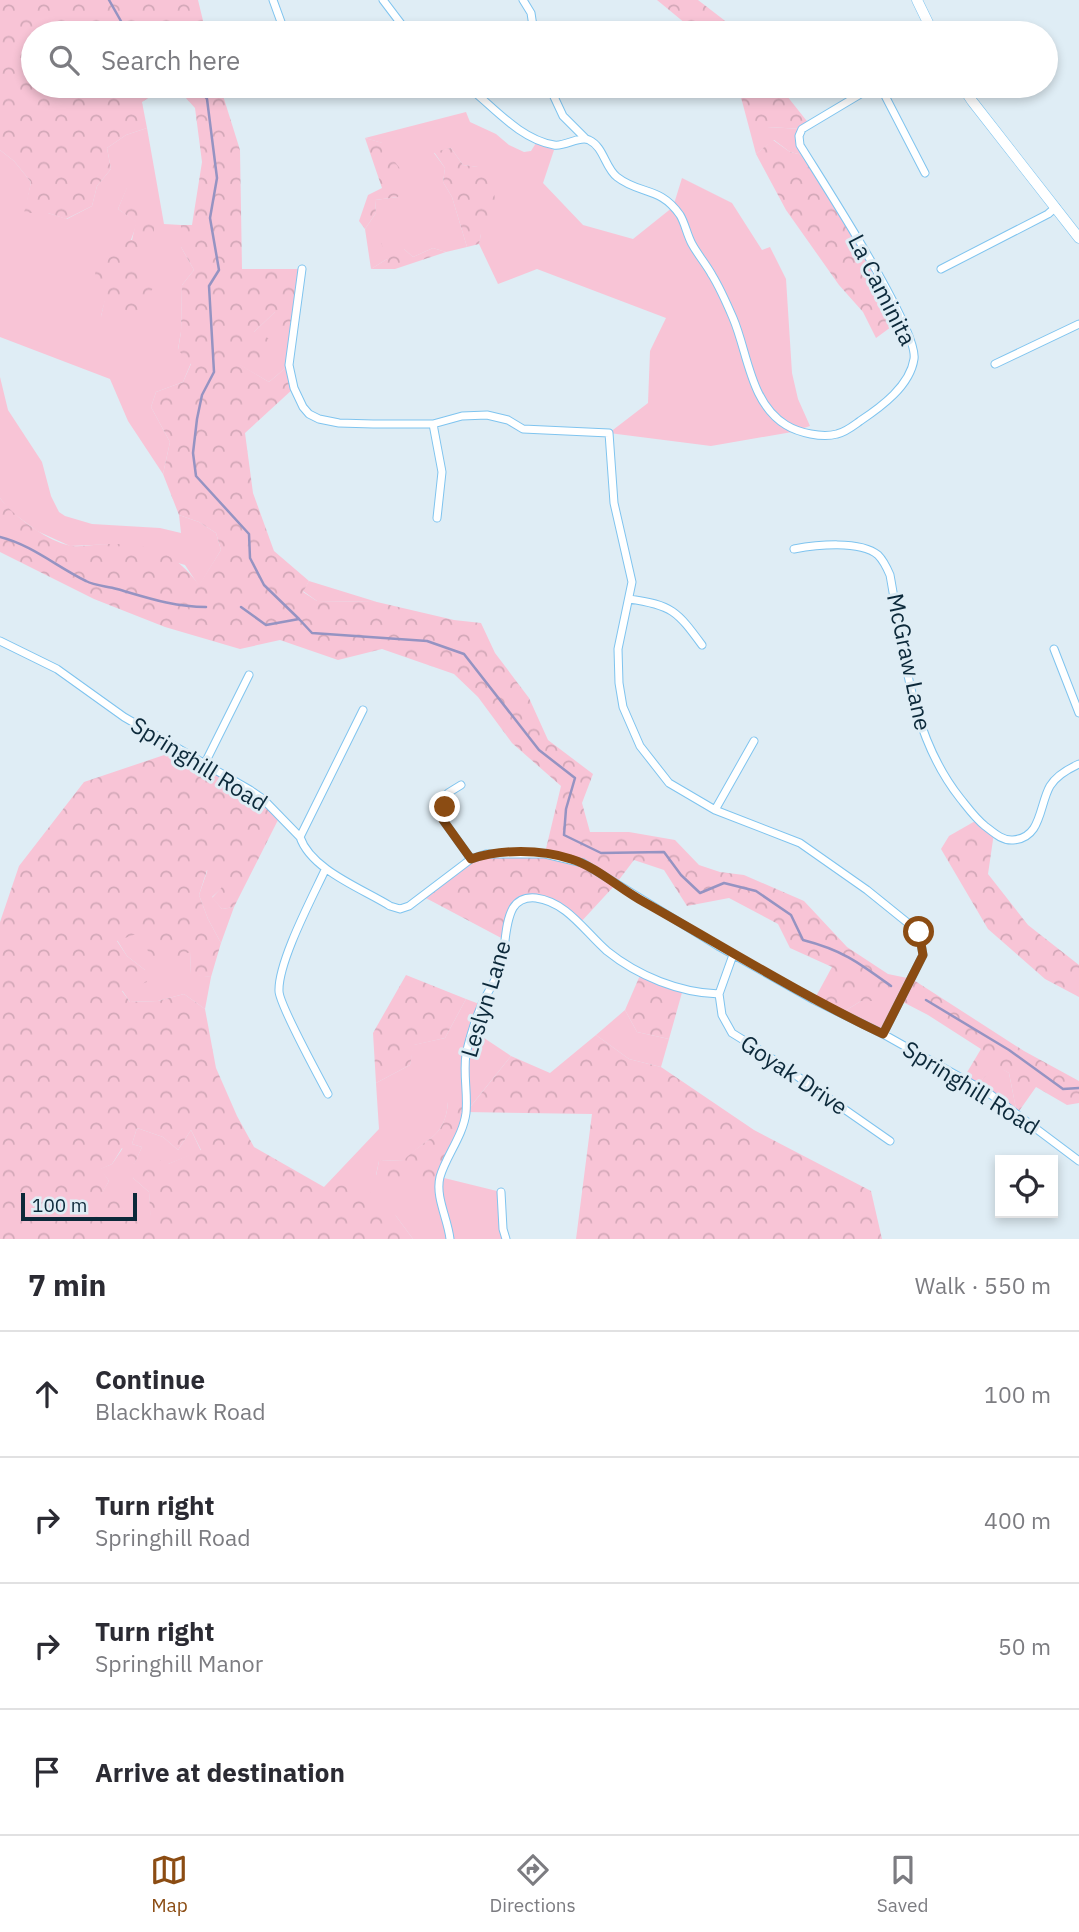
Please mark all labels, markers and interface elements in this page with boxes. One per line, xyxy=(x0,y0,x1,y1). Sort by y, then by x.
search box xyxy=(21,21,1058,98)
icon: search xyxy=(45,41,83,79)
text: Search here xyxy=(101,43,240,77)
street label: La Caminita xyxy=(842,229,924,350)
street label: McGraw Lane xyxy=(881,591,939,733)
street label: Springhill Road xyxy=(126,709,273,817)
route end xyxy=(429,791,460,822)
route start xyxy=(903,916,934,947)
street label: Leslyn Lane xyxy=(453,937,517,1061)
street label: Goyak Drive xyxy=(735,1027,854,1121)
street label: Springhill Road xyxy=(898,1033,1045,1141)
map controls xyxy=(995,1155,1058,1218)
button: locate xyxy=(995,1155,1058,1218)
scale bar xyxy=(21,1190,136,1222)
text: 100 m xyxy=(32,1193,87,1217)
text: 7 min xyxy=(28,1265,106,1304)
text: Walk · 550 m xyxy=(915,1270,1051,1300)
text: Continue xyxy=(95,1362,205,1396)
icon: ahead xyxy=(28,1375,66,1413)
text: 100 m xyxy=(984,1379,1051,1409)
text: Blackhawk Road xyxy=(95,1396,266,1426)
text: Turn right xyxy=(95,1488,214,1522)
icon: right xyxy=(28,1501,66,1539)
text: 400 m xyxy=(984,1505,1051,1535)
text: Springhill Road xyxy=(95,1522,251,1552)
text: Turn right xyxy=(95,1614,214,1648)
icon: right xyxy=(28,1627,66,1665)
text: 50 m xyxy=(998,1631,1051,1661)
text: Springhill Manor xyxy=(95,1648,263,1678)
icon: arrive xyxy=(28,1753,66,1791)
text: Arrive at destination xyxy=(95,1755,345,1789)
tab: Map xyxy=(150,1851,188,1917)
tab: Directions xyxy=(489,1851,576,1917)
tab: Saved xyxy=(877,1851,929,1917)

